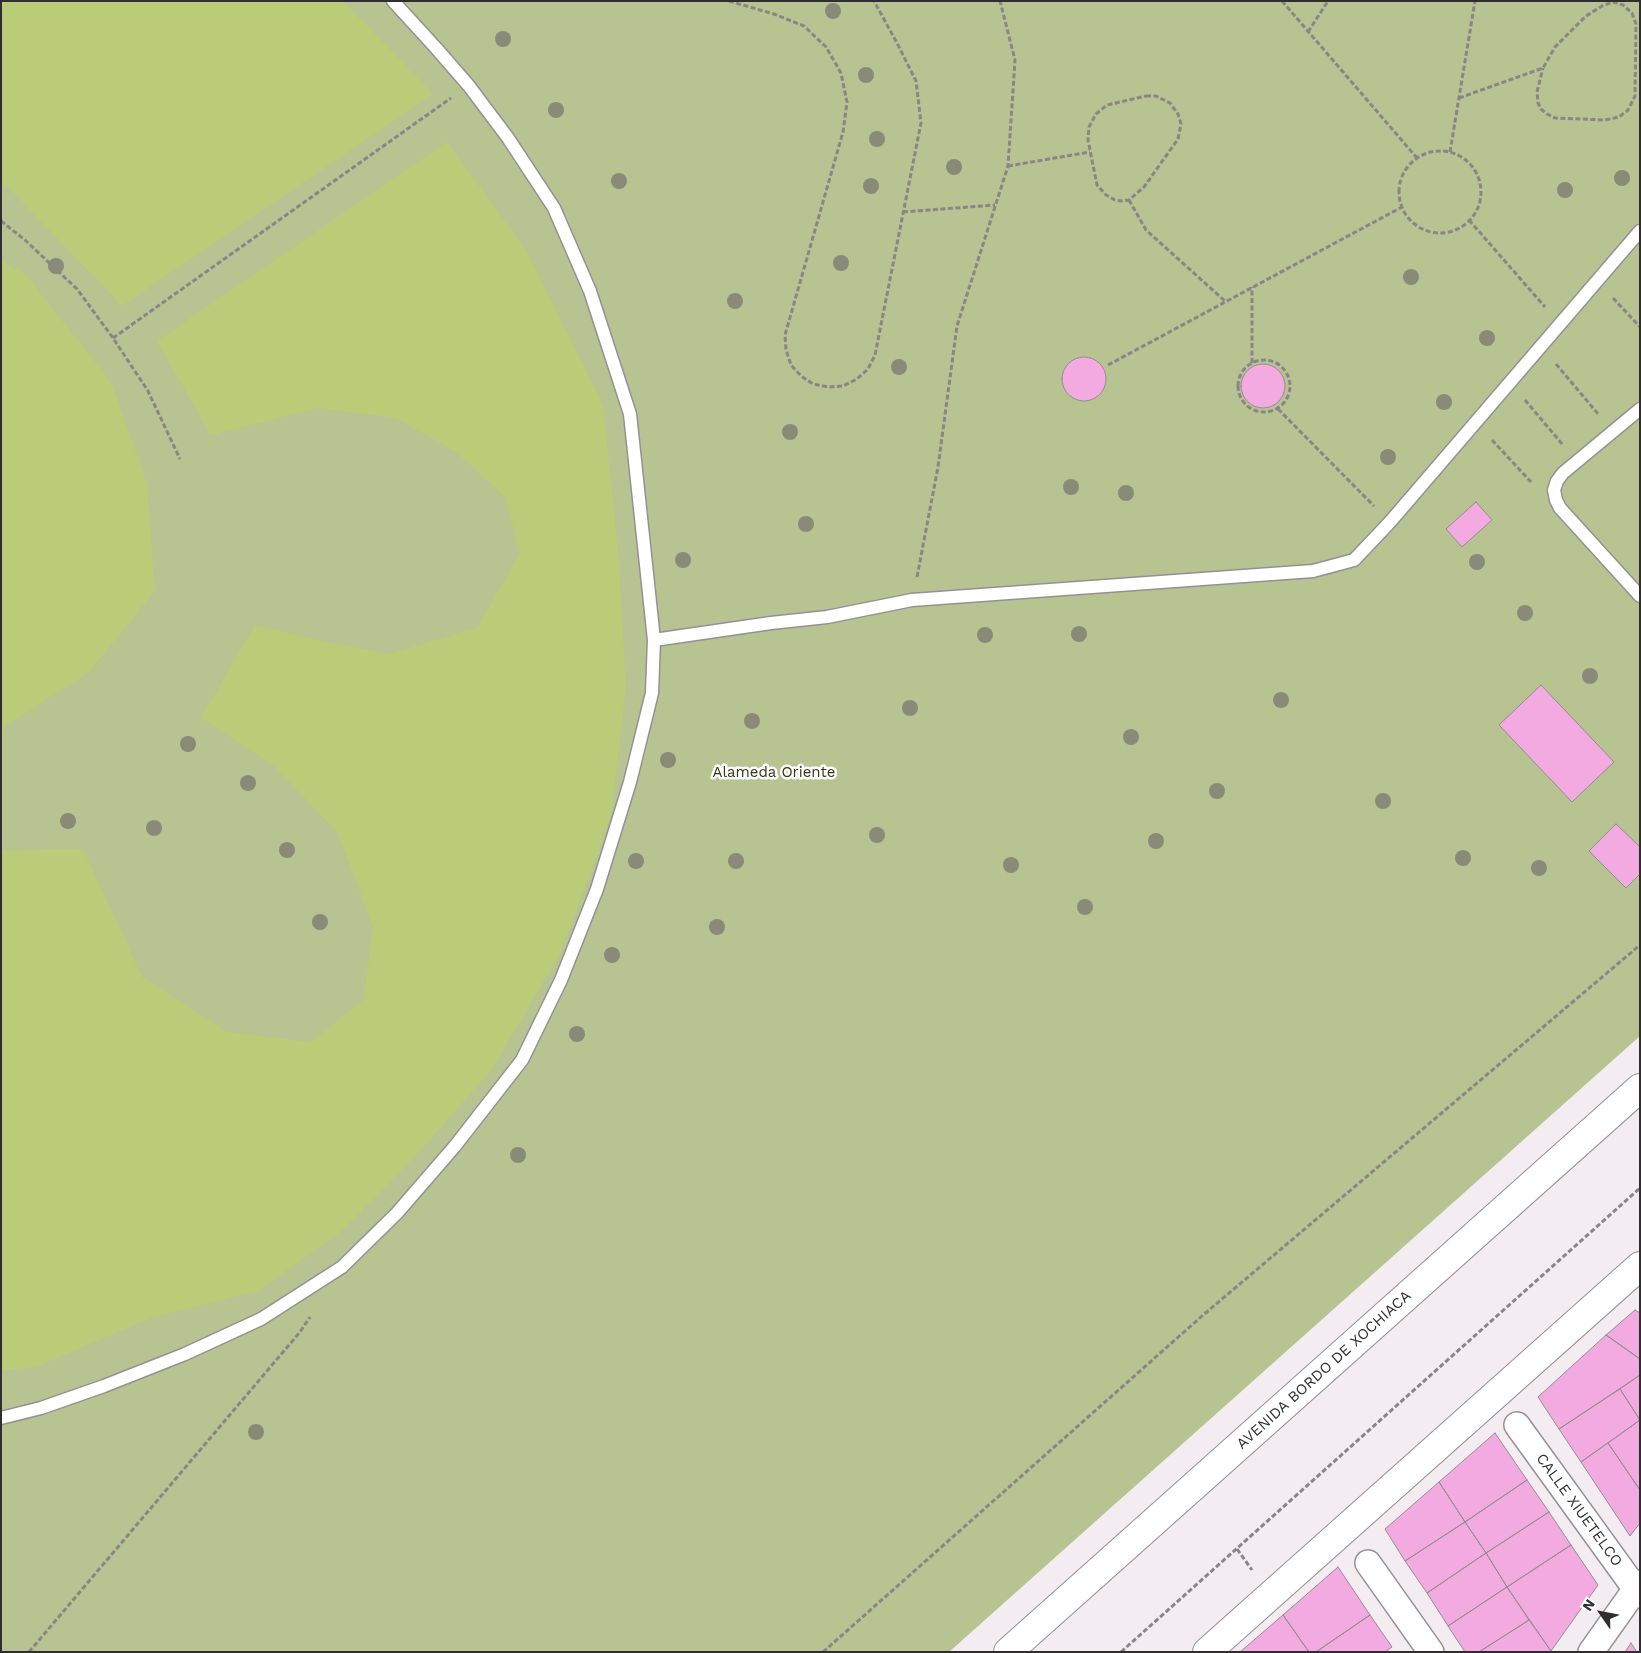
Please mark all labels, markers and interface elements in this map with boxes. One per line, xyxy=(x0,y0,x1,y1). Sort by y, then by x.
park label: Alameda Oriente xyxy=(713,764,835,782)
street label: AVENIDA BORDO DE XOCHIACA xyxy=(1233,1287,1415,1453)
street label: CALLE XIUETELCO xyxy=(1532,1450,1626,1570)
north arrow xyxy=(1576,1588,1626,1638)
text: N xyxy=(1579,1596,1598,1614)

